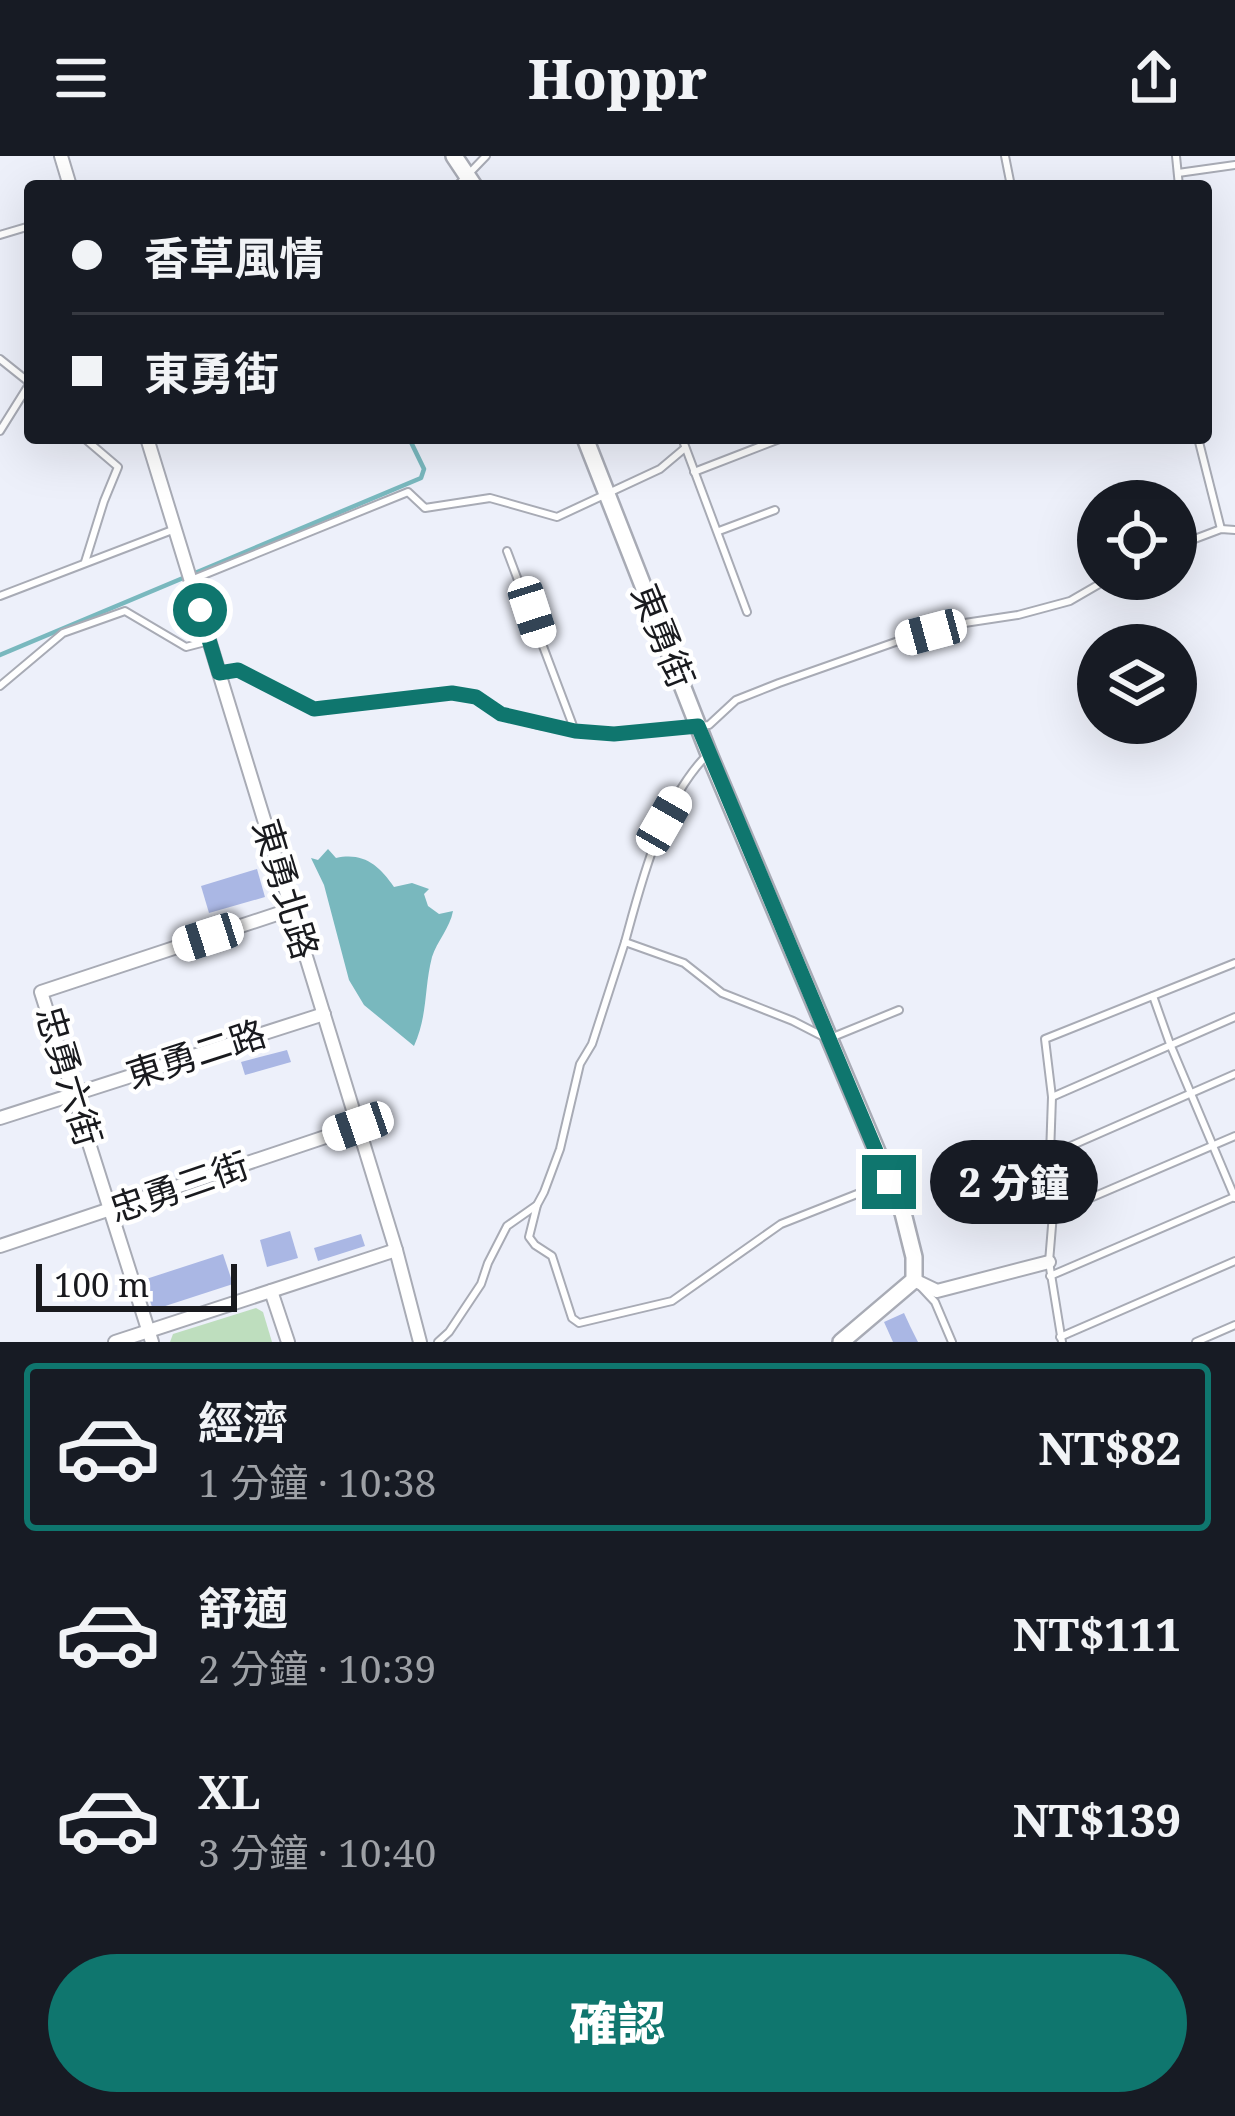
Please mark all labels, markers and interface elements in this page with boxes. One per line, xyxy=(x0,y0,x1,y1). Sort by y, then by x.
text: Hoppr xyxy=(528,41,707,115)
icon: menu xyxy=(48,45,114,111)
icon: share xyxy=(1121,45,1187,111)
text: 香草風情 xyxy=(144,227,324,288)
text: 東勇街 xyxy=(144,342,279,403)
map controls xyxy=(1077,480,1197,744)
button: locate xyxy=(1077,480,1197,600)
car xyxy=(504,572,560,652)
street label: 東勇街 xyxy=(621,577,706,695)
route start xyxy=(173,583,227,637)
car xyxy=(892,605,970,659)
button: layers xyxy=(1077,624,1197,744)
car xyxy=(630,781,698,861)
street label: 東勇北路 xyxy=(242,813,331,965)
car xyxy=(168,909,248,965)
street label: 忠勇六街 xyxy=(25,1000,114,1152)
street label: 東勇二路 xyxy=(120,1008,272,1099)
car xyxy=(318,1097,398,1155)
street label: 忠勇三街 xyxy=(103,1140,255,1233)
callout: 2 分鐘 xyxy=(931,1140,1099,1224)
route end xyxy=(862,1155,916,1209)
text: 2 分鐘 xyxy=(959,1155,1069,1208)
scale bar xyxy=(36,1258,237,1311)
text: 100 m xyxy=(54,1262,149,1307)
text: 經濟 xyxy=(198,1391,288,1452)
icon: car xyxy=(54,1393,162,1501)
text: NT$82 xyxy=(1038,1417,1181,1478)
text: 1 分鐘 · 10:38 xyxy=(198,1455,436,1508)
text: 舒適 xyxy=(198,1577,288,1638)
icon: car xyxy=(54,1579,162,1687)
text: NT$111 xyxy=(1013,1603,1181,1664)
text: 2 分鐘 · 10:39 xyxy=(198,1641,436,1694)
text: XL xyxy=(198,1761,260,1822)
icon: car xyxy=(54,1765,162,1873)
text: NT$139 xyxy=(1013,1789,1181,1850)
text: 3 分鐘 · 10:40 xyxy=(198,1825,436,1878)
button: 確認 xyxy=(48,1954,1187,2092)

